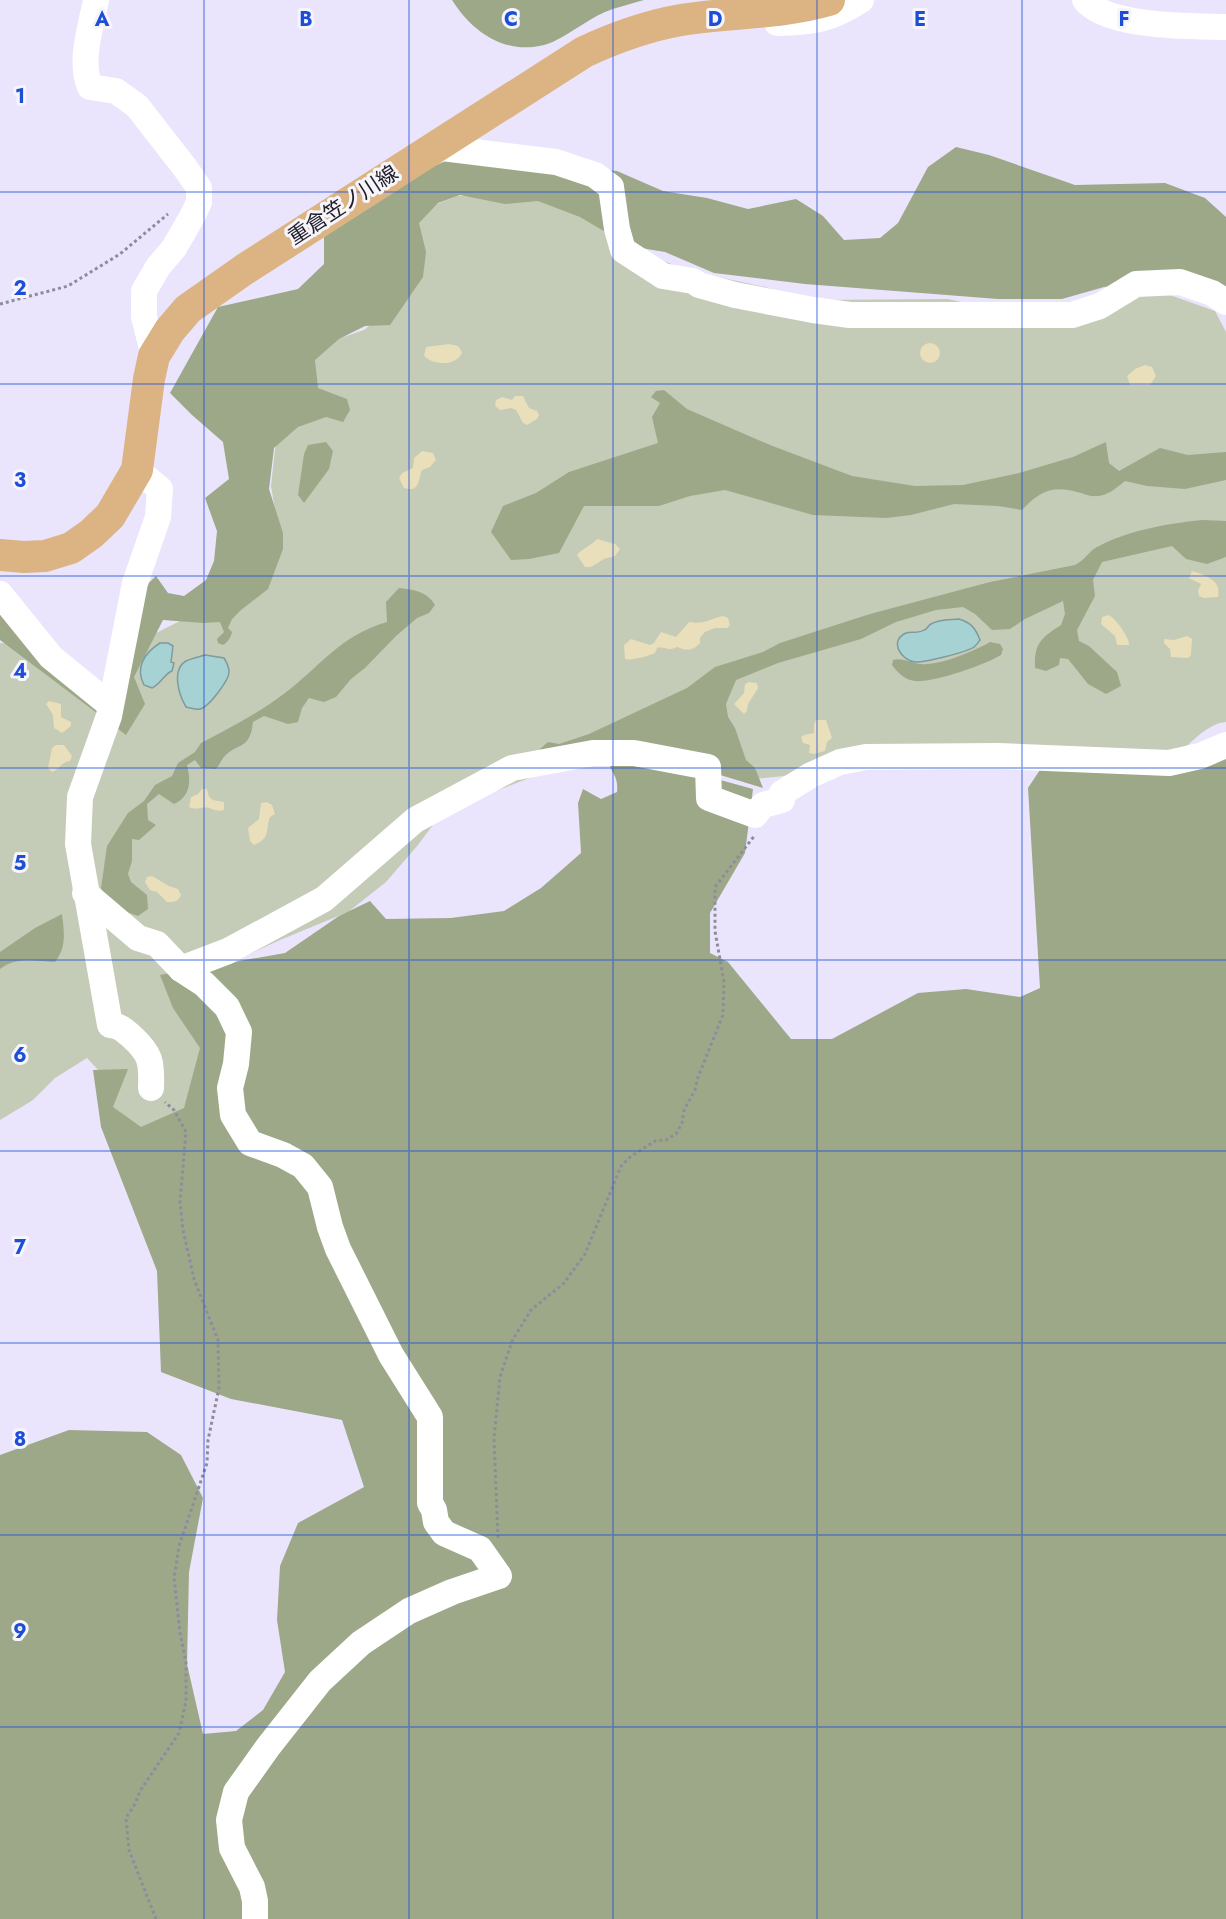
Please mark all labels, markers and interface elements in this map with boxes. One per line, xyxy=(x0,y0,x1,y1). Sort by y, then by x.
text: A xyxy=(94,5,110,34)
text: B xyxy=(299,5,313,34)
text: C xyxy=(504,5,518,34)
text: D xyxy=(708,5,722,34)
text: E xyxy=(914,5,926,34)
text: F xyxy=(1118,5,1130,34)
text: 1 xyxy=(15,82,25,111)
street label: 重倉笠ノ川線 xyxy=(282,158,404,252)
text: 2 xyxy=(13,274,27,303)
text: 3 xyxy=(14,466,26,495)
text: 4 xyxy=(13,657,27,686)
text: 5 xyxy=(14,849,27,878)
text: 6 xyxy=(13,1041,27,1070)
text: 7 xyxy=(14,1233,27,1262)
text: 8 xyxy=(14,1425,26,1454)
text: 9 xyxy=(13,1617,27,1646)

